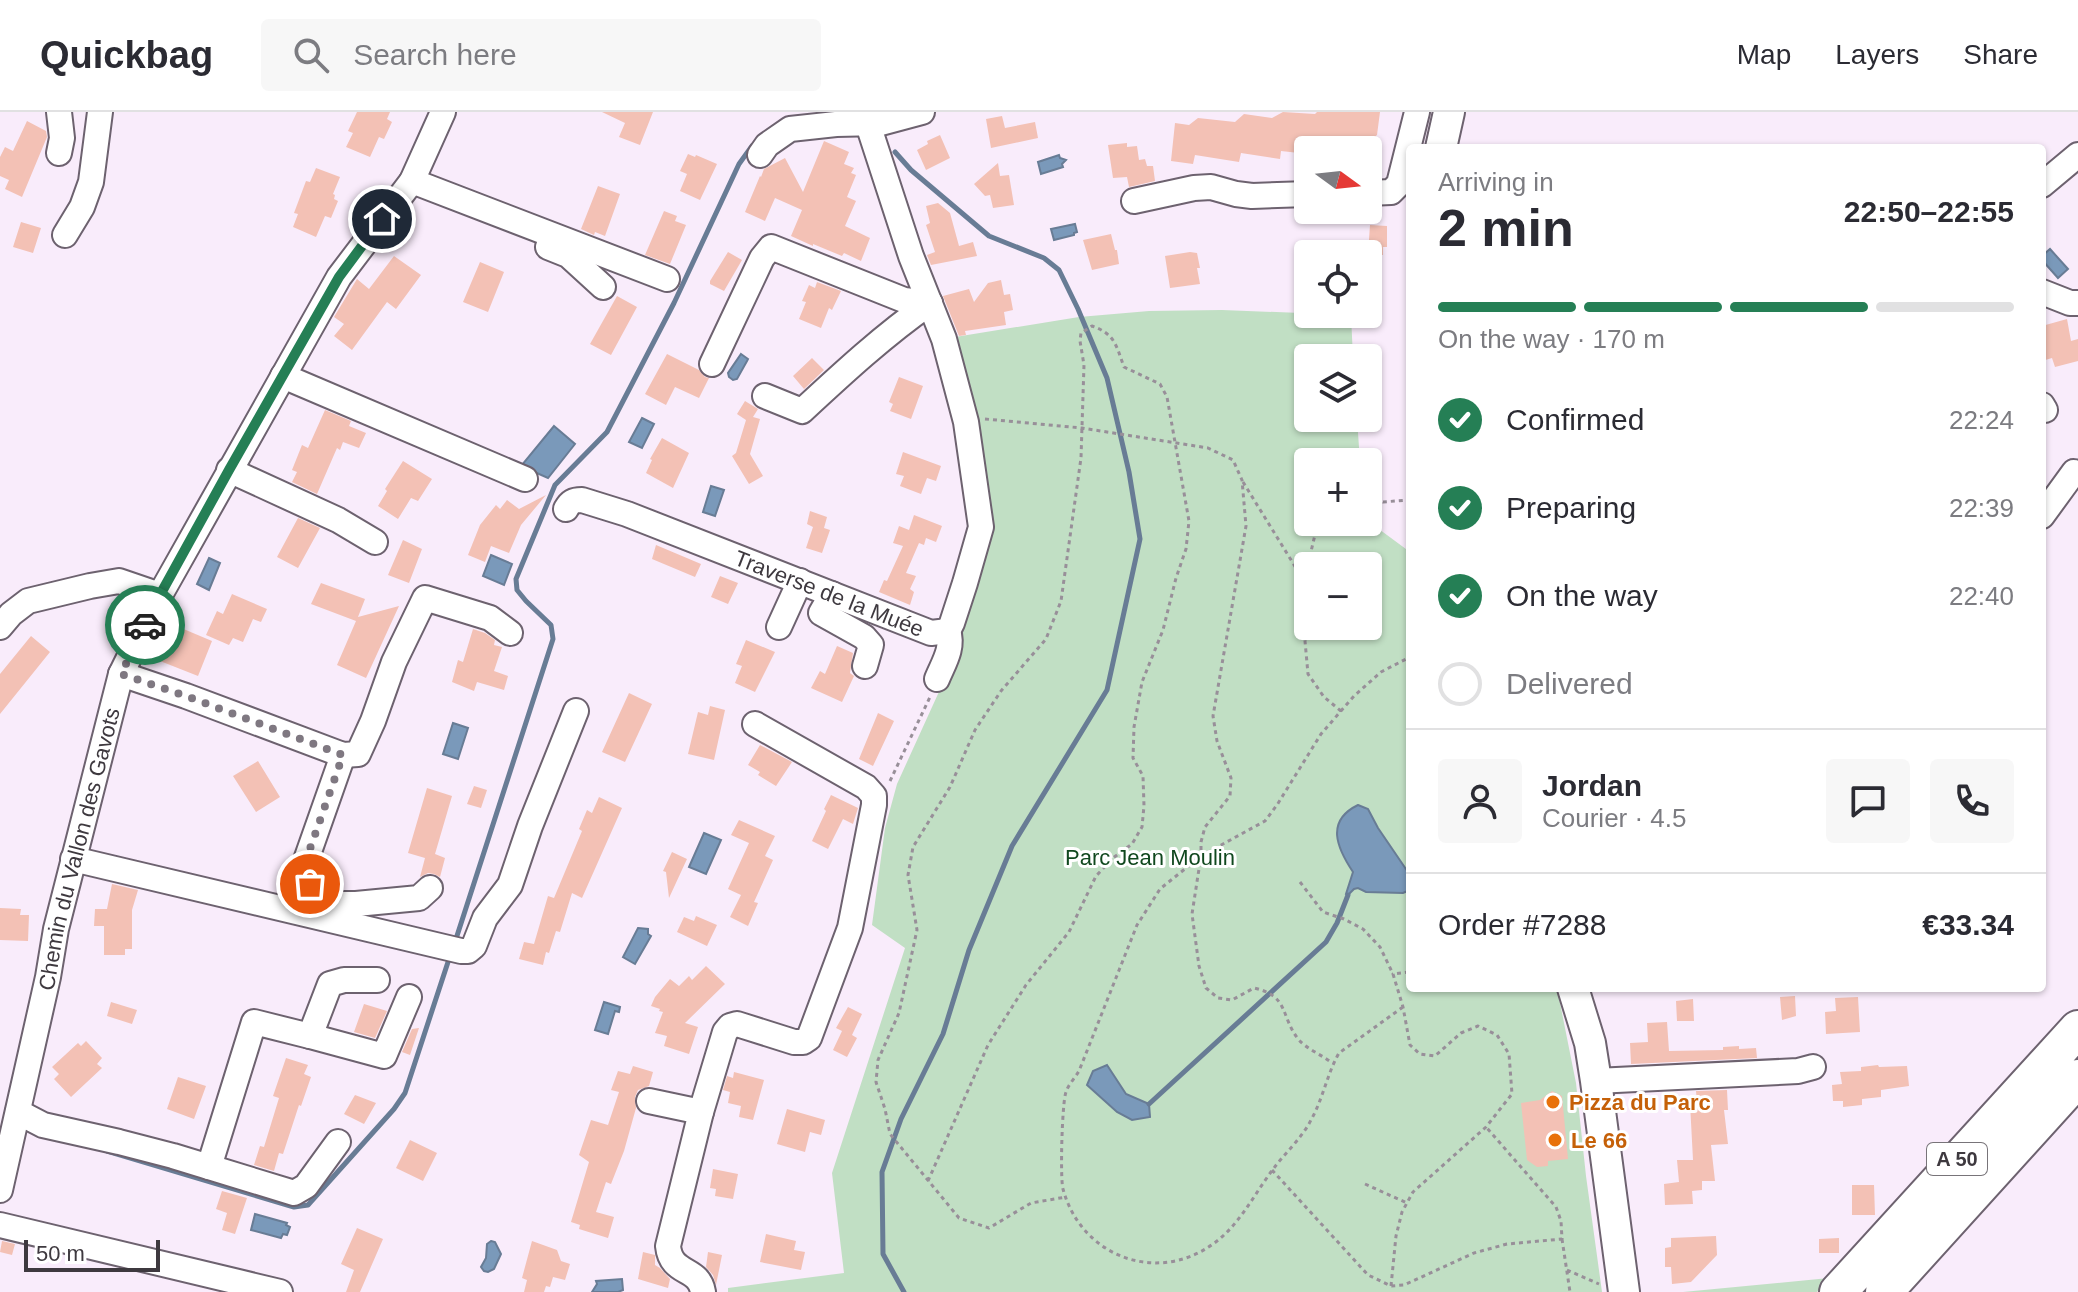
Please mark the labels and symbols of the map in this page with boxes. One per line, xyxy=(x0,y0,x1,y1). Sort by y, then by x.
north arrow xyxy=(1294,136,1382,224)
pin xyxy=(348,185,416,253)
street label: Traverse de la Muée xyxy=(731,545,927,642)
courier xyxy=(105,585,185,665)
street label: Chemin du Vallon des Gavots xyxy=(33,705,125,993)
park label: Parc Jean Moulin xyxy=(1065,845,1235,870)
pin xyxy=(276,850,344,918)
place label: Pizza du Parc xyxy=(1569,1090,1711,1115)
marker: Pizza du Parc xyxy=(1544,1093,1562,1111)
place label: Le 66 xyxy=(1571,1128,1627,1153)
marker: Le 66 xyxy=(1546,1131,1564,1149)
road number: A 50 xyxy=(1927,1143,1987,1175)
scale bar xyxy=(24,1236,160,1272)

